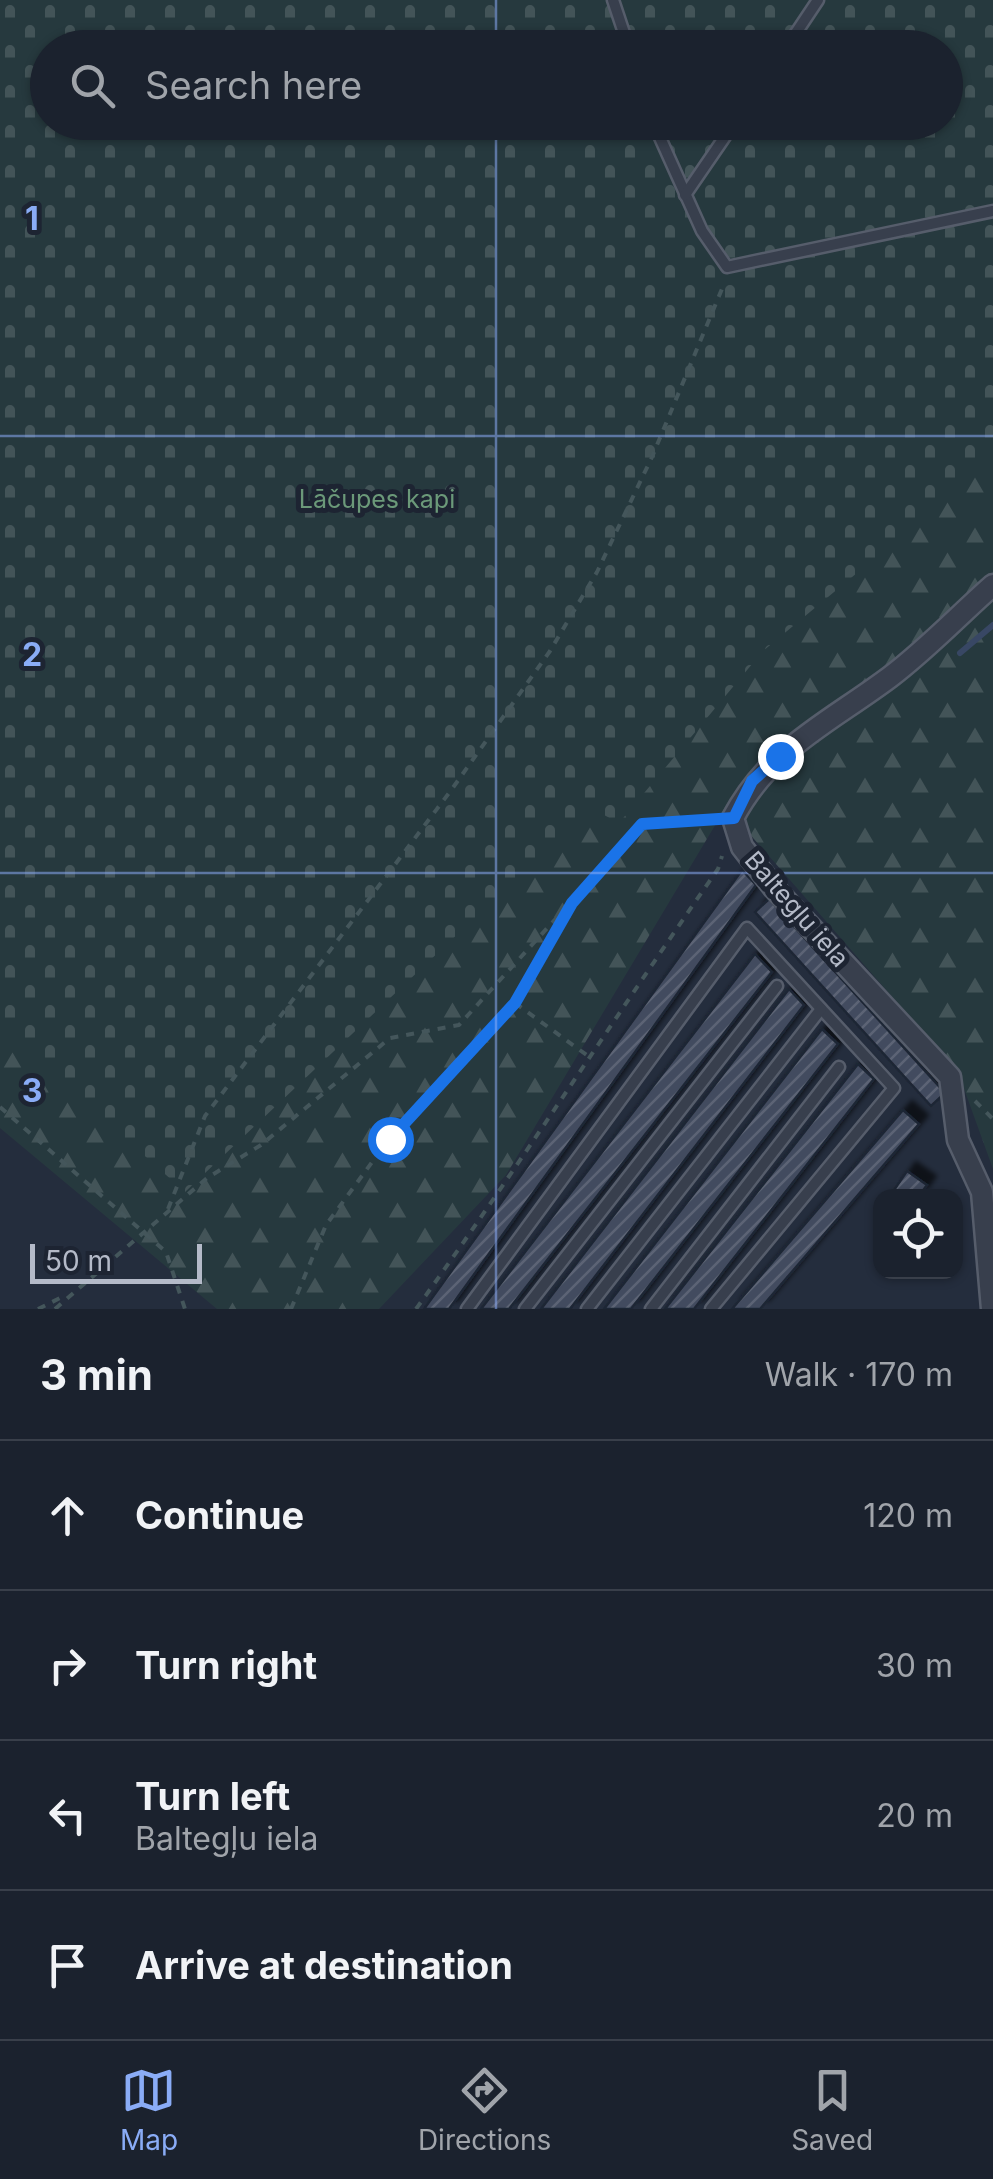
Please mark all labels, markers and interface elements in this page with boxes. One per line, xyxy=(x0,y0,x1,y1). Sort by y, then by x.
search box xyxy=(30,30,963,140)
icon: search xyxy=(65,58,120,113)
text: Search here xyxy=(145,62,362,108)
text: 1 xyxy=(25,199,39,238)
park label: Lāčupes kapi xyxy=(299,484,455,514)
text: 2 xyxy=(22,635,42,674)
route end xyxy=(758,734,804,780)
street label: Baltegļu iela xyxy=(738,845,855,974)
text: 3 xyxy=(22,1071,42,1110)
route start xyxy=(368,1117,414,1163)
map controls xyxy=(873,1189,963,1279)
button: locate xyxy=(873,1189,963,1279)
scale bar xyxy=(30,1239,202,1284)
text: 50 m xyxy=(45,1244,112,1278)
text: 3 min xyxy=(40,1349,153,1400)
text: Walk · 170 m xyxy=(765,1355,953,1394)
icon: ahead xyxy=(40,1488,95,1543)
text: Continue xyxy=(135,1492,304,1538)
text: 120 m xyxy=(863,1496,953,1535)
icon: right xyxy=(40,1638,95,1693)
text: Turn right xyxy=(135,1642,317,1688)
text: 30 m xyxy=(876,1646,953,1685)
text: Turn left xyxy=(135,1773,290,1819)
icon: left xyxy=(40,1788,95,1843)
text: 20 m xyxy=(876,1796,953,1835)
text: Baltegļu iela xyxy=(135,1819,318,1858)
icon: arrive xyxy=(40,1938,95,1993)
text: Arrive at destination xyxy=(135,1942,513,1988)
tab: Map xyxy=(120,2063,178,2157)
tab: Directions xyxy=(418,2063,551,2157)
tab: Saved xyxy=(791,2063,873,2157)

